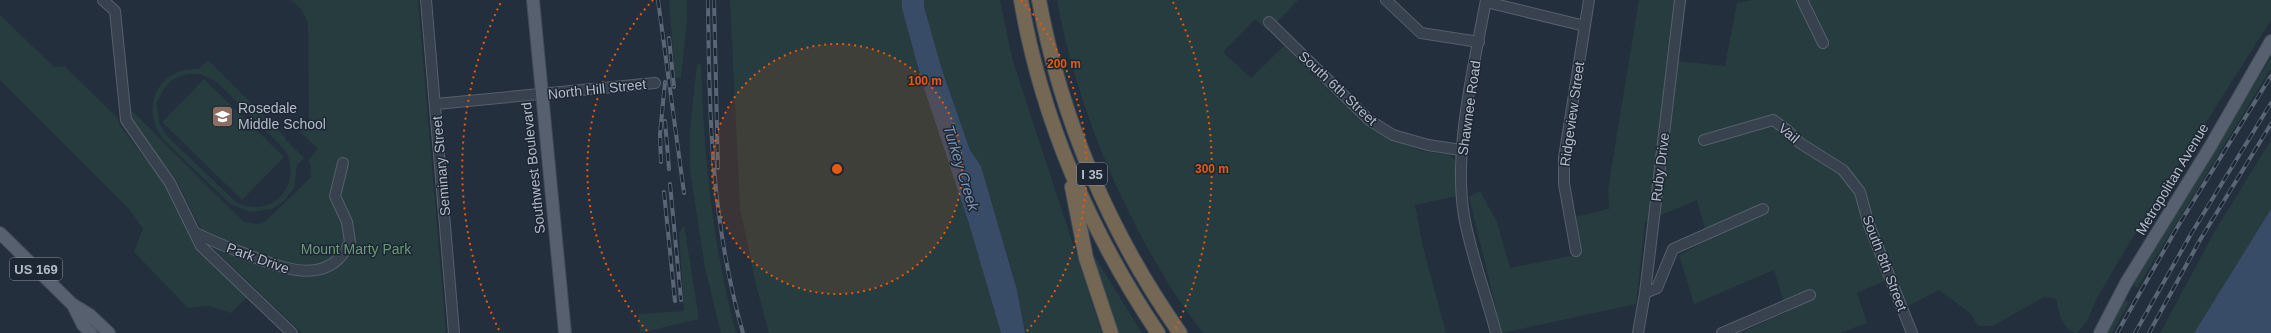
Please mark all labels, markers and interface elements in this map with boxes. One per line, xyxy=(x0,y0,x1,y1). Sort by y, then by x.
street label: South 6th Street xyxy=(1296,48,1381,128)
text: 200 m xyxy=(1047,57,1081,71)
street label: Shawnee Road xyxy=(1454,59,1484,157)
street label: Ridgeview Street xyxy=(1557,60,1587,168)
text: 100 m xyxy=(908,74,942,88)
street label: North Hill Street xyxy=(547,76,647,102)
place label: Rosedale Middle School xyxy=(238,100,326,132)
street label: Southwest Boulevard xyxy=(518,101,548,235)
school or university icon: Rosedale Middle School xyxy=(210,103,236,129)
street label: Seminary Street xyxy=(429,115,453,217)
street label: Vail xyxy=(1775,120,1803,146)
street label: Metropolitan Avenue xyxy=(2132,120,2212,238)
water label: Turkey Creek xyxy=(940,123,983,214)
street label: Ruby Drive xyxy=(1648,131,1672,202)
centre of rings xyxy=(830,162,844,176)
text: 300 m xyxy=(1195,162,1229,176)
road number: I 35 xyxy=(1077,163,1107,185)
street label: South 8th Street xyxy=(1859,213,1911,313)
street label: Park Drive xyxy=(225,239,292,277)
park label: Mount Marty Park xyxy=(301,241,412,257)
road number: US 169 xyxy=(10,258,62,280)

